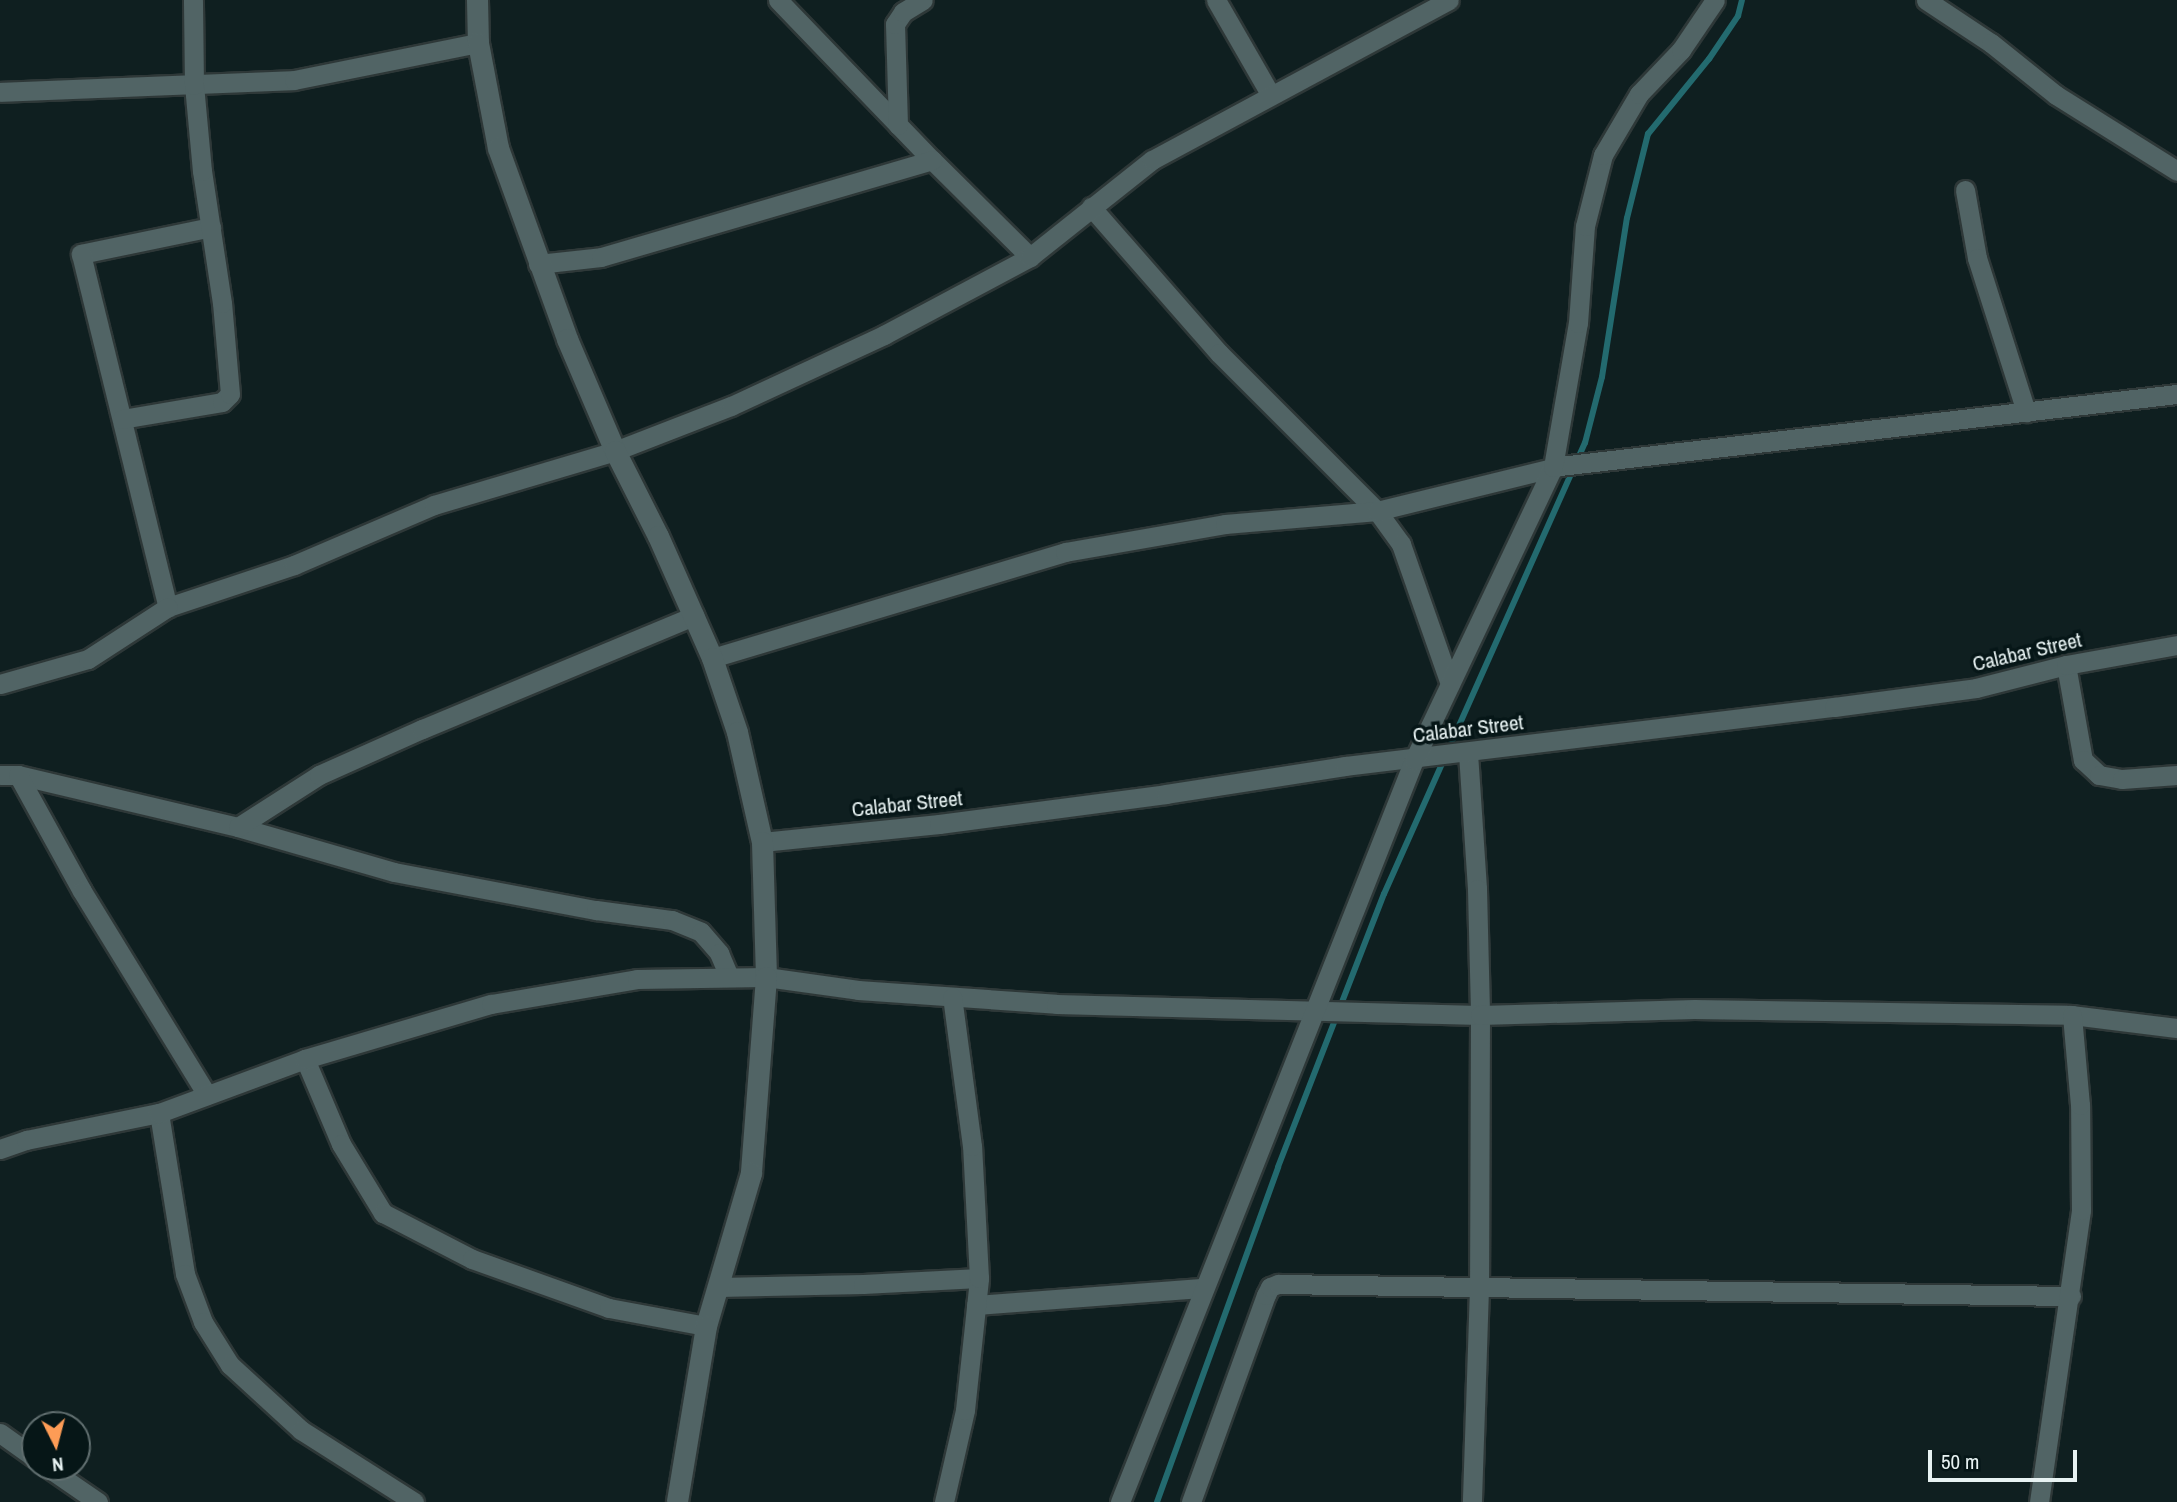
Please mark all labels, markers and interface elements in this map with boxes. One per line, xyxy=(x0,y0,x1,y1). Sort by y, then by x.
street label: Calabar Street xyxy=(1970,627,2084,677)
street label: Calabar Street xyxy=(1411,710,1525,748)
street label: Calabar Street xyxy=(850,786,964,822)
north arrow xyxy=(21,1411,91,1481)
scale bar xyxy=(1932,1436,2081,1480)
text: 50 m xyxy=(1941,1447,1979,1476)
text: N xyxy=(51,1451,65,1478)

